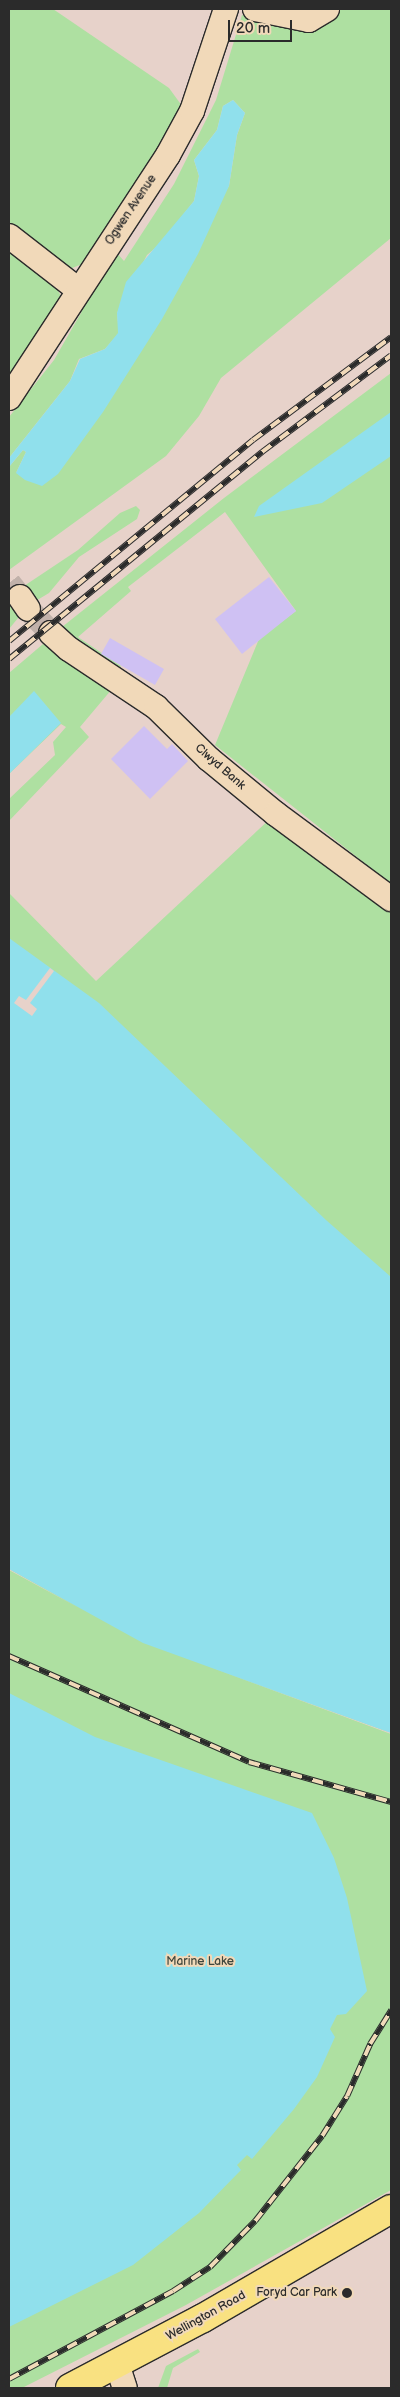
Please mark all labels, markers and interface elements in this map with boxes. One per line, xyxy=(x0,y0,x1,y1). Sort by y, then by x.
scale bar xyxy=(230,10,294,42)
text: 20 m xyxy=(236,19,270,38)
street label: Ogwen Avenue xyxy=(102,172,160,248)
street label: Clwyd Bank xyxy=(192,741,248,793)
park label: Marine Lake xyxy=(166,1955,234,1969)
place label: Foryd Car Park xyxy=(256,2286,337,2300)
marker: Foryd Car Park xyxy=(341,2287,353,2299)
street label: Wellington Road xyxy=(164,2288,248,2344)

